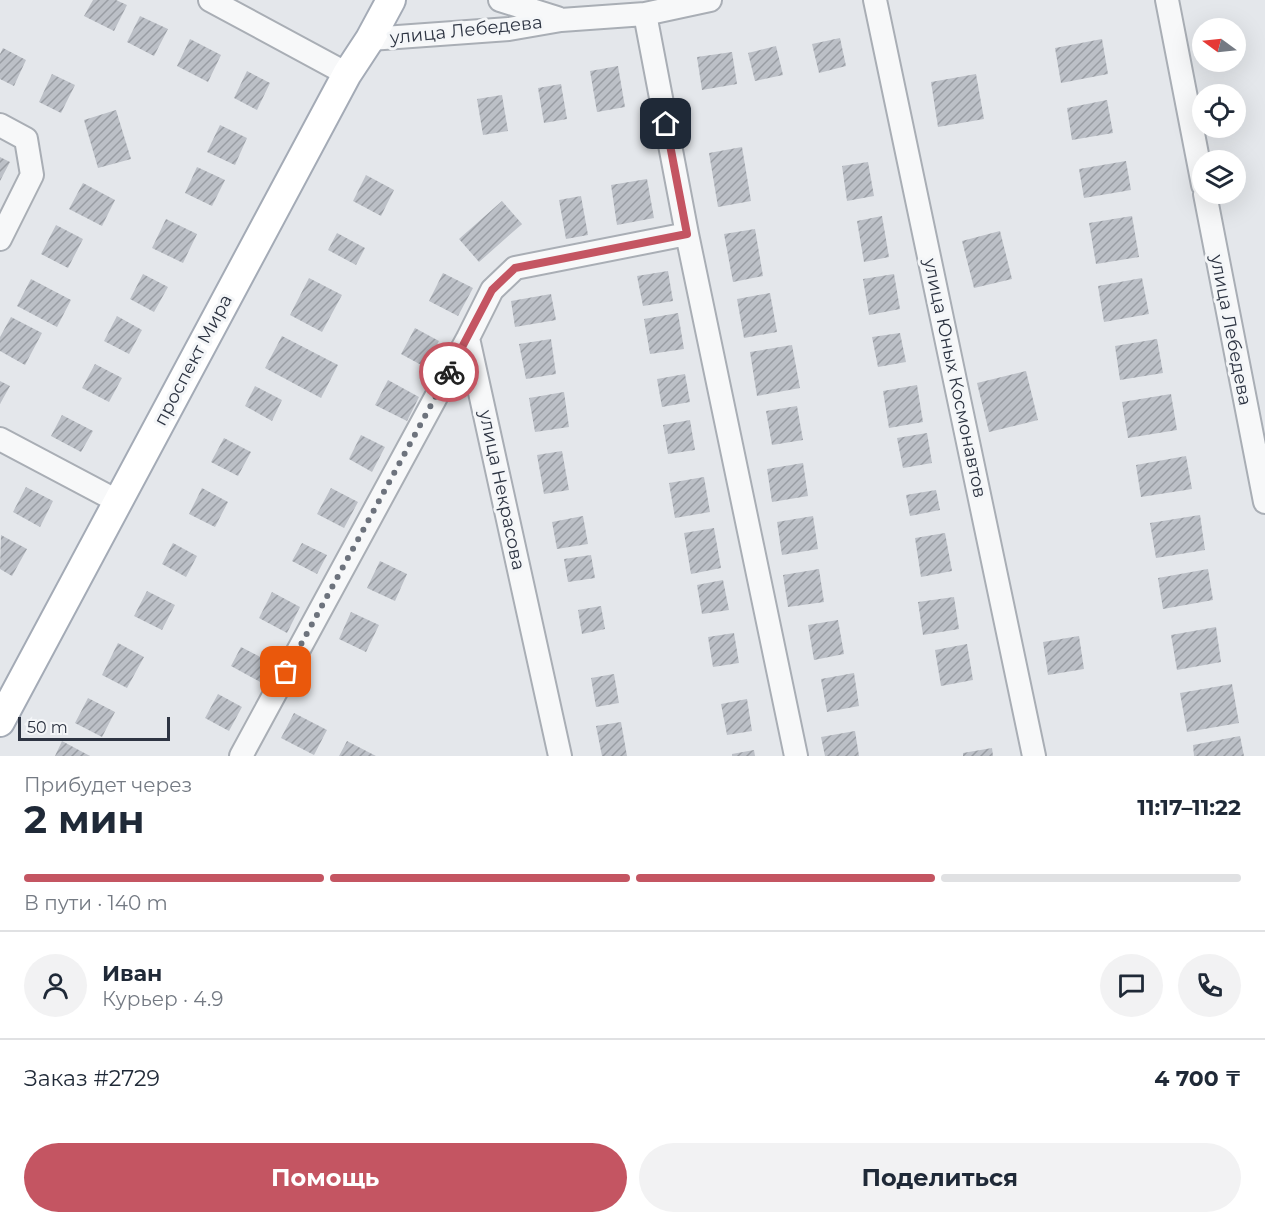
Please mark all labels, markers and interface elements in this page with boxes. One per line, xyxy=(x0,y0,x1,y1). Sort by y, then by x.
street label: улица Лебедева xyxy=(388,11,543,49)
north arrow xyxy=(1192,18,1246,72)
map controls xyxy=(1192,18,1246,204)
button: locate xyxy=(1192,84,1246,138)
pin xyxy=(640,98,691,149)
icon: home xyxy=(649,107,682,140)
button: layers xyxy=(1192,150,1246,204)
street label: улица Лебедева xyxy=(1205,252,1256,407)
street label: улица Юных Космонавтов xyxy=(919,255,991,500)
street label: проспект Мира xyxy=(149,291,237,429)
courier xyxy=(419,342,479,402)
icon: bike xyxy=(433,356,466,389)
street label: улица Некрасова xyxy=(474,407,530,572)
pin xyxy=(260,646,311,697)
icon: bag xyxy=(269,655,302,688)
scale bar xyxy=(18,714,170,742)
text: 50 m xyxy=(27,718,68,737)
text: Прибудет через xyxy=(24,773,192,797)
text: 11:17–11:22 xyxy=(1137,794,1241,821)
text: 2 мин xyxy=(24,795,145,843)
text: В пути · 140 m xyxy=(24,891,168,915)
button: person xyxy=(24,954,87,1017)
button: chat xyxy=(1100,954,1163,1017)
button: phone xyxy=(1178,954,1241,1017)
text: Иван xyxy=(102,960,162,987)
text: Курьер · 4.9 xyxy=(102,987,223,1011)
text: Заказ #2729 xyxy=(24,1065,160,1092)
text: 4 700 ₸ xyxy=(1154,1065,1241,1092)
button: Помощь xyxy=(24,1143,627,1212)
button: Поделиться xyxy=(639,1143,1241,1212)

